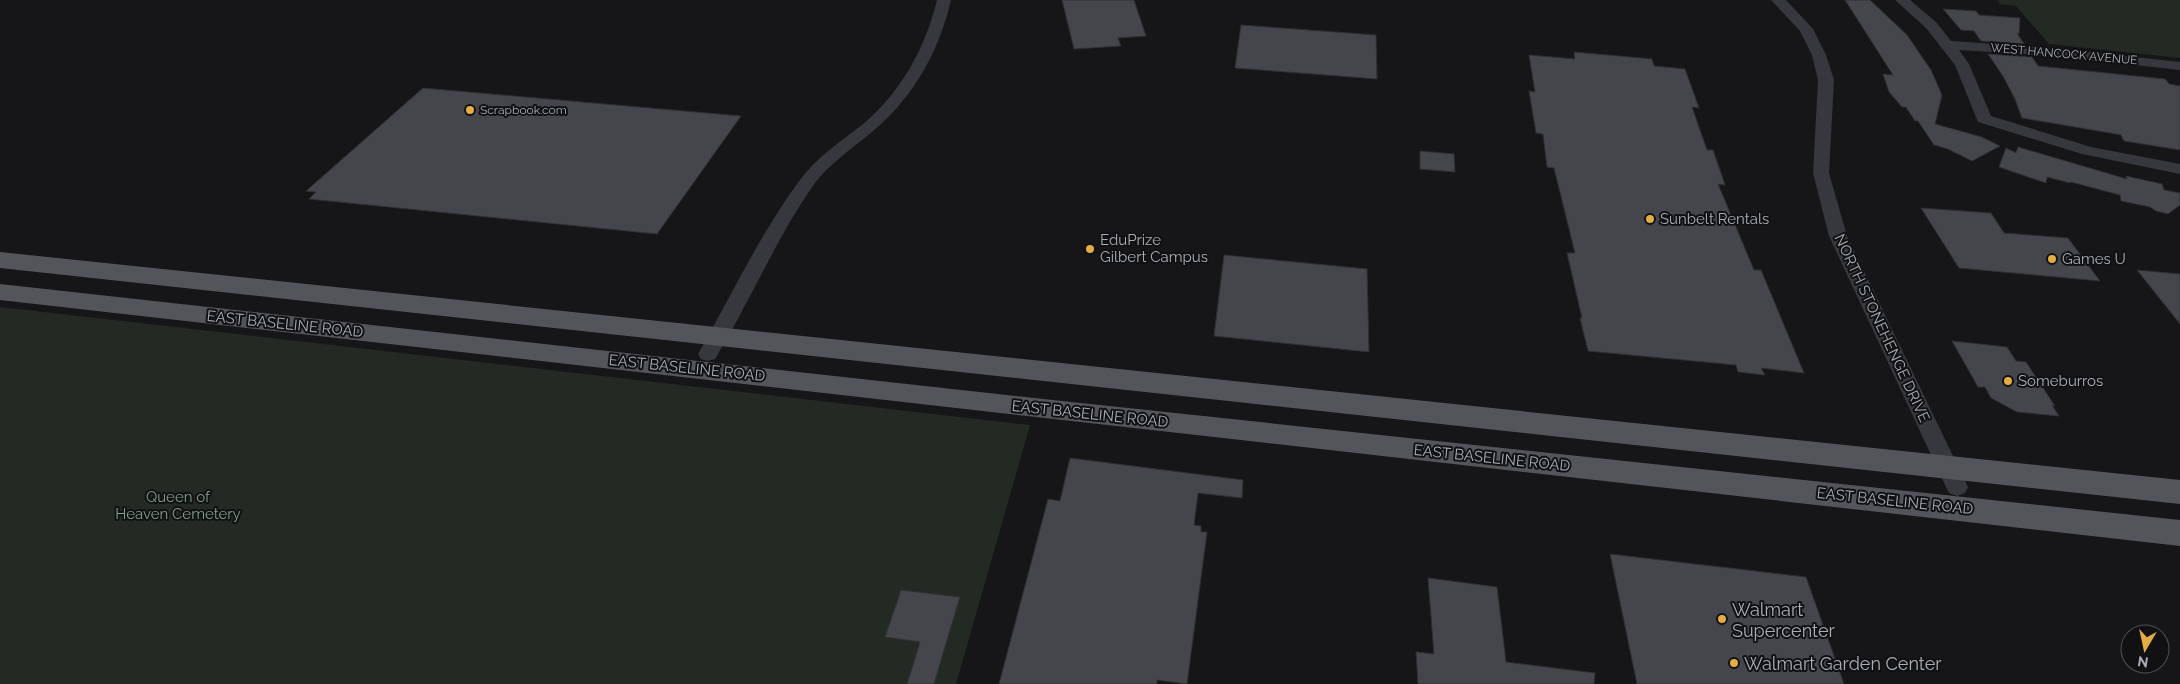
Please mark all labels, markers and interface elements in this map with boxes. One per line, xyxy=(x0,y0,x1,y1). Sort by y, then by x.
street label: WEST HANCOCK AVENUE xyxy=(1990,41,2138,67)
place label: Scrapbook.com xyxy=(480,103,567,117)
marker: Scrapbook.com xyxy=(464,104,476,116)
place label: Sunbelt Rentals xyxy=(1660,210,1769,228)
marker: Sunbelt Rentals xyxy=(1644,213,1656,225)
place label: EduPrize Gilbert Campus xyxy=(1100,231,1208,266)
street label: NORTH STONEHENGE DRIVE xyxy=(1830,231,1934,425)
marker: EduPrize Gilbert Campus xyxy=(1084,243,1096,255)
place label: Games U xyxy=(2062,250,2126,268)
marker: Games U xyxy=(2046,253,2058,265)
street label: EAST BASELINE ROAD xyxy=(206,307,364,341)
street label: EAST BASELINE ROAD xyxy=(608,351,766,385)
place label: Someburros xyxy=(2018,372,2103,390)
marker: Someburros xyxy=(2002,375,2014,387)
street label: EAST BASELINE ROAD xyxy=(1011,397,1169,431)
street label: EAST BASELINE ROAD xyxy=(1413,441,1571,475)
street label: EAST BASELINE ROAD xyxy=(1816,484,1974,518)
park label: Queen of Heaven Cemetery xyxy=(115,488,241,523)
place label: Walmart Supercenter xyxy=(1732,599,1836,641)
marker: Walmart Supercenter xyxy=(1716,613,1728,625)
north arrow xyxy=(2120,624,2170,674)
place label: Walmart Garden Center xyxy=(1744,653,1942,674)
text: N xyxy=(2136,653,2149,671)
marker: Walmart Garden Center xyxy=(1728,657,1740,669)

